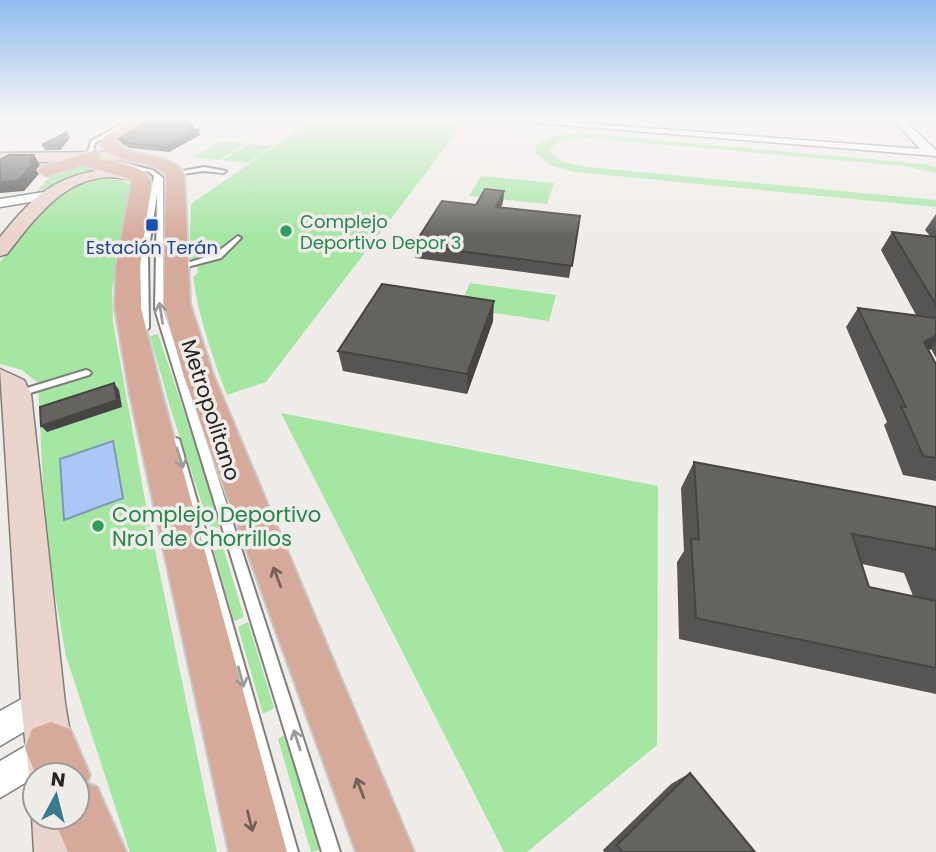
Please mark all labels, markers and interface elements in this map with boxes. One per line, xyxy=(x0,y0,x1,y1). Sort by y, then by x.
place label: Complejo Deportivo Depor 3 xyxy=(300,209,461,255)
marker: Estación Terán xyxy=(144,217,160,233)
marker: Complejo Deportivo Depor 3 xyxy=(278,223,294,239)
place label: Estación Terán xyxy=(86,235,218,260)
one-way arrow xyxy=(154,302,167,325)
street label: Metropolitano xyxy=(175,336,247,484)
one-way arrow xyxy=(174,446,187,468)
place label: Complejo Deportivo Nro1 de Chorrillos xyxy=(112,500,321,553)
marker: Complejo Deportivo Nro1 de Chorrillos xyxy=(90,518,106,534)
one-way arrow xyxy=(269,566,282,588)
one-way arrow xyxy=(235,665,248,687)
one-way arrow xyxy=(290,729,302,751)
north arrow xyxy=(21,761,91,831)
text: N xyxy=(49,765,67,794)
one-way arrow xyxy=(352,778,365,800)
one-way arrow xyxy=(244,809,257,832)

